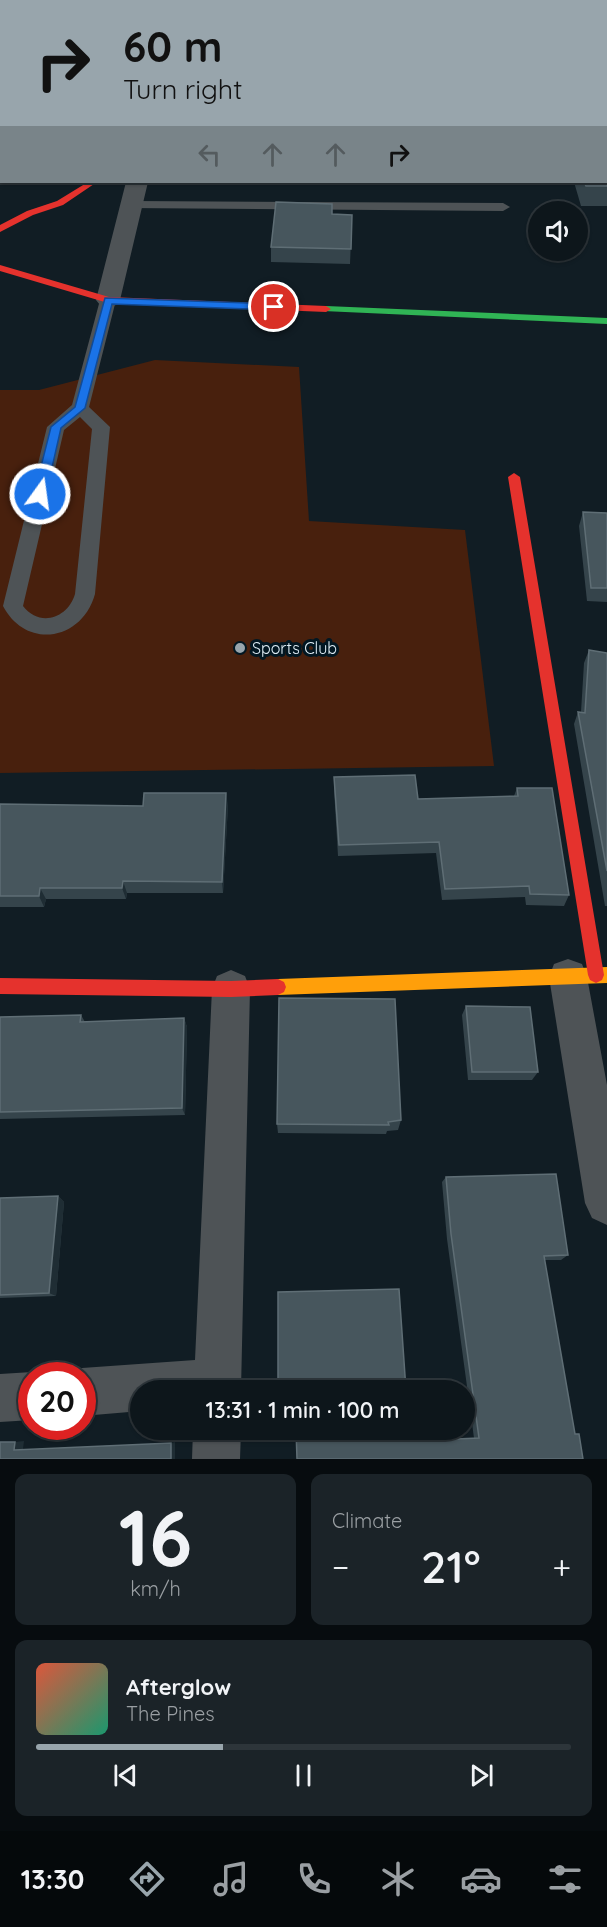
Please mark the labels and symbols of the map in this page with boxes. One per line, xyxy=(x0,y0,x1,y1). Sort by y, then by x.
pin xyxy=(248,281,299,332)
position arrow xyxy=(8.0,462,72.0,526)
place label: Sports Club xyxy=(252,638,337,658)
marker: Sports Club xyxy=(233,641,247,655)
speed limit sign: 20 xyxy=(18,1362,96,1440)

